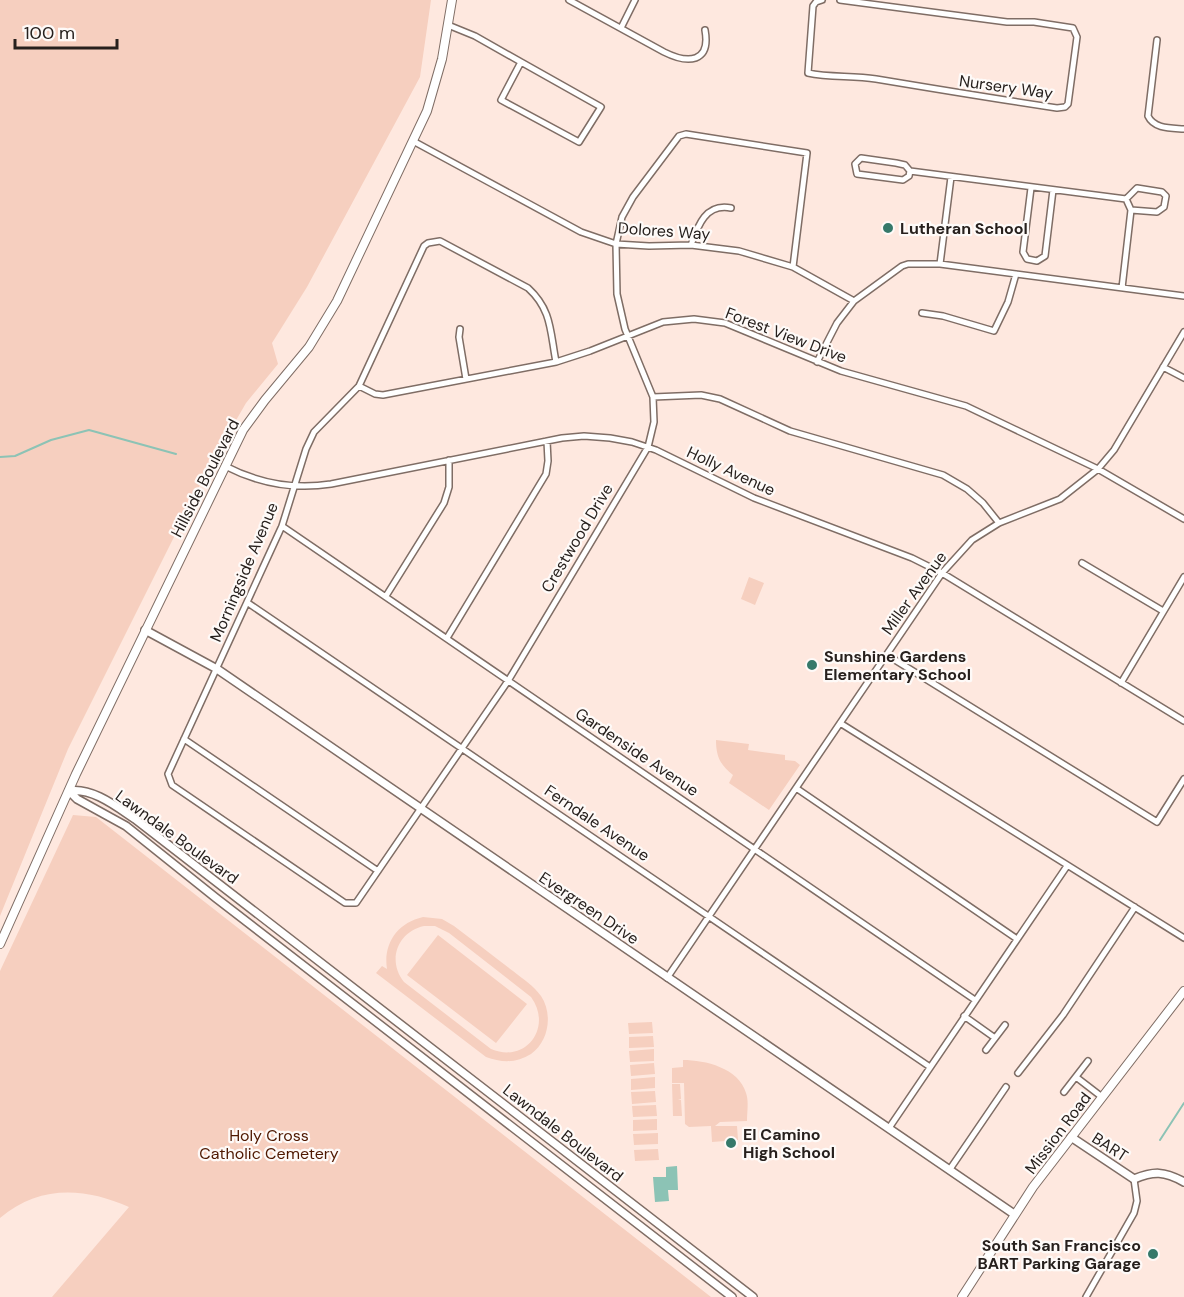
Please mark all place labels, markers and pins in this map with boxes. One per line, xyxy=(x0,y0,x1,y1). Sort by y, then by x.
place label: Lutheran School xyxy=(900,218,1028,239)
marker: Lutheran School xyxy=(881,221,895,235)
place label: Sunshine Gardens Elementary School xyxy=(824,646,971,685)
marker: Sunshine Gardens Elementary School xyxy=(805,658,819,672)
place label: El Camino High School xyxy=(743,1124,835,1163)
marker: El Camino High School xyxy=(724,1136,738,1150)
place label: South San Francisco BART Parking Garage xyxy=(978,1235,1141,1274)
marker: South San Francisco BART Parking Garage xyxy=(1146,1247,1160,1261)

